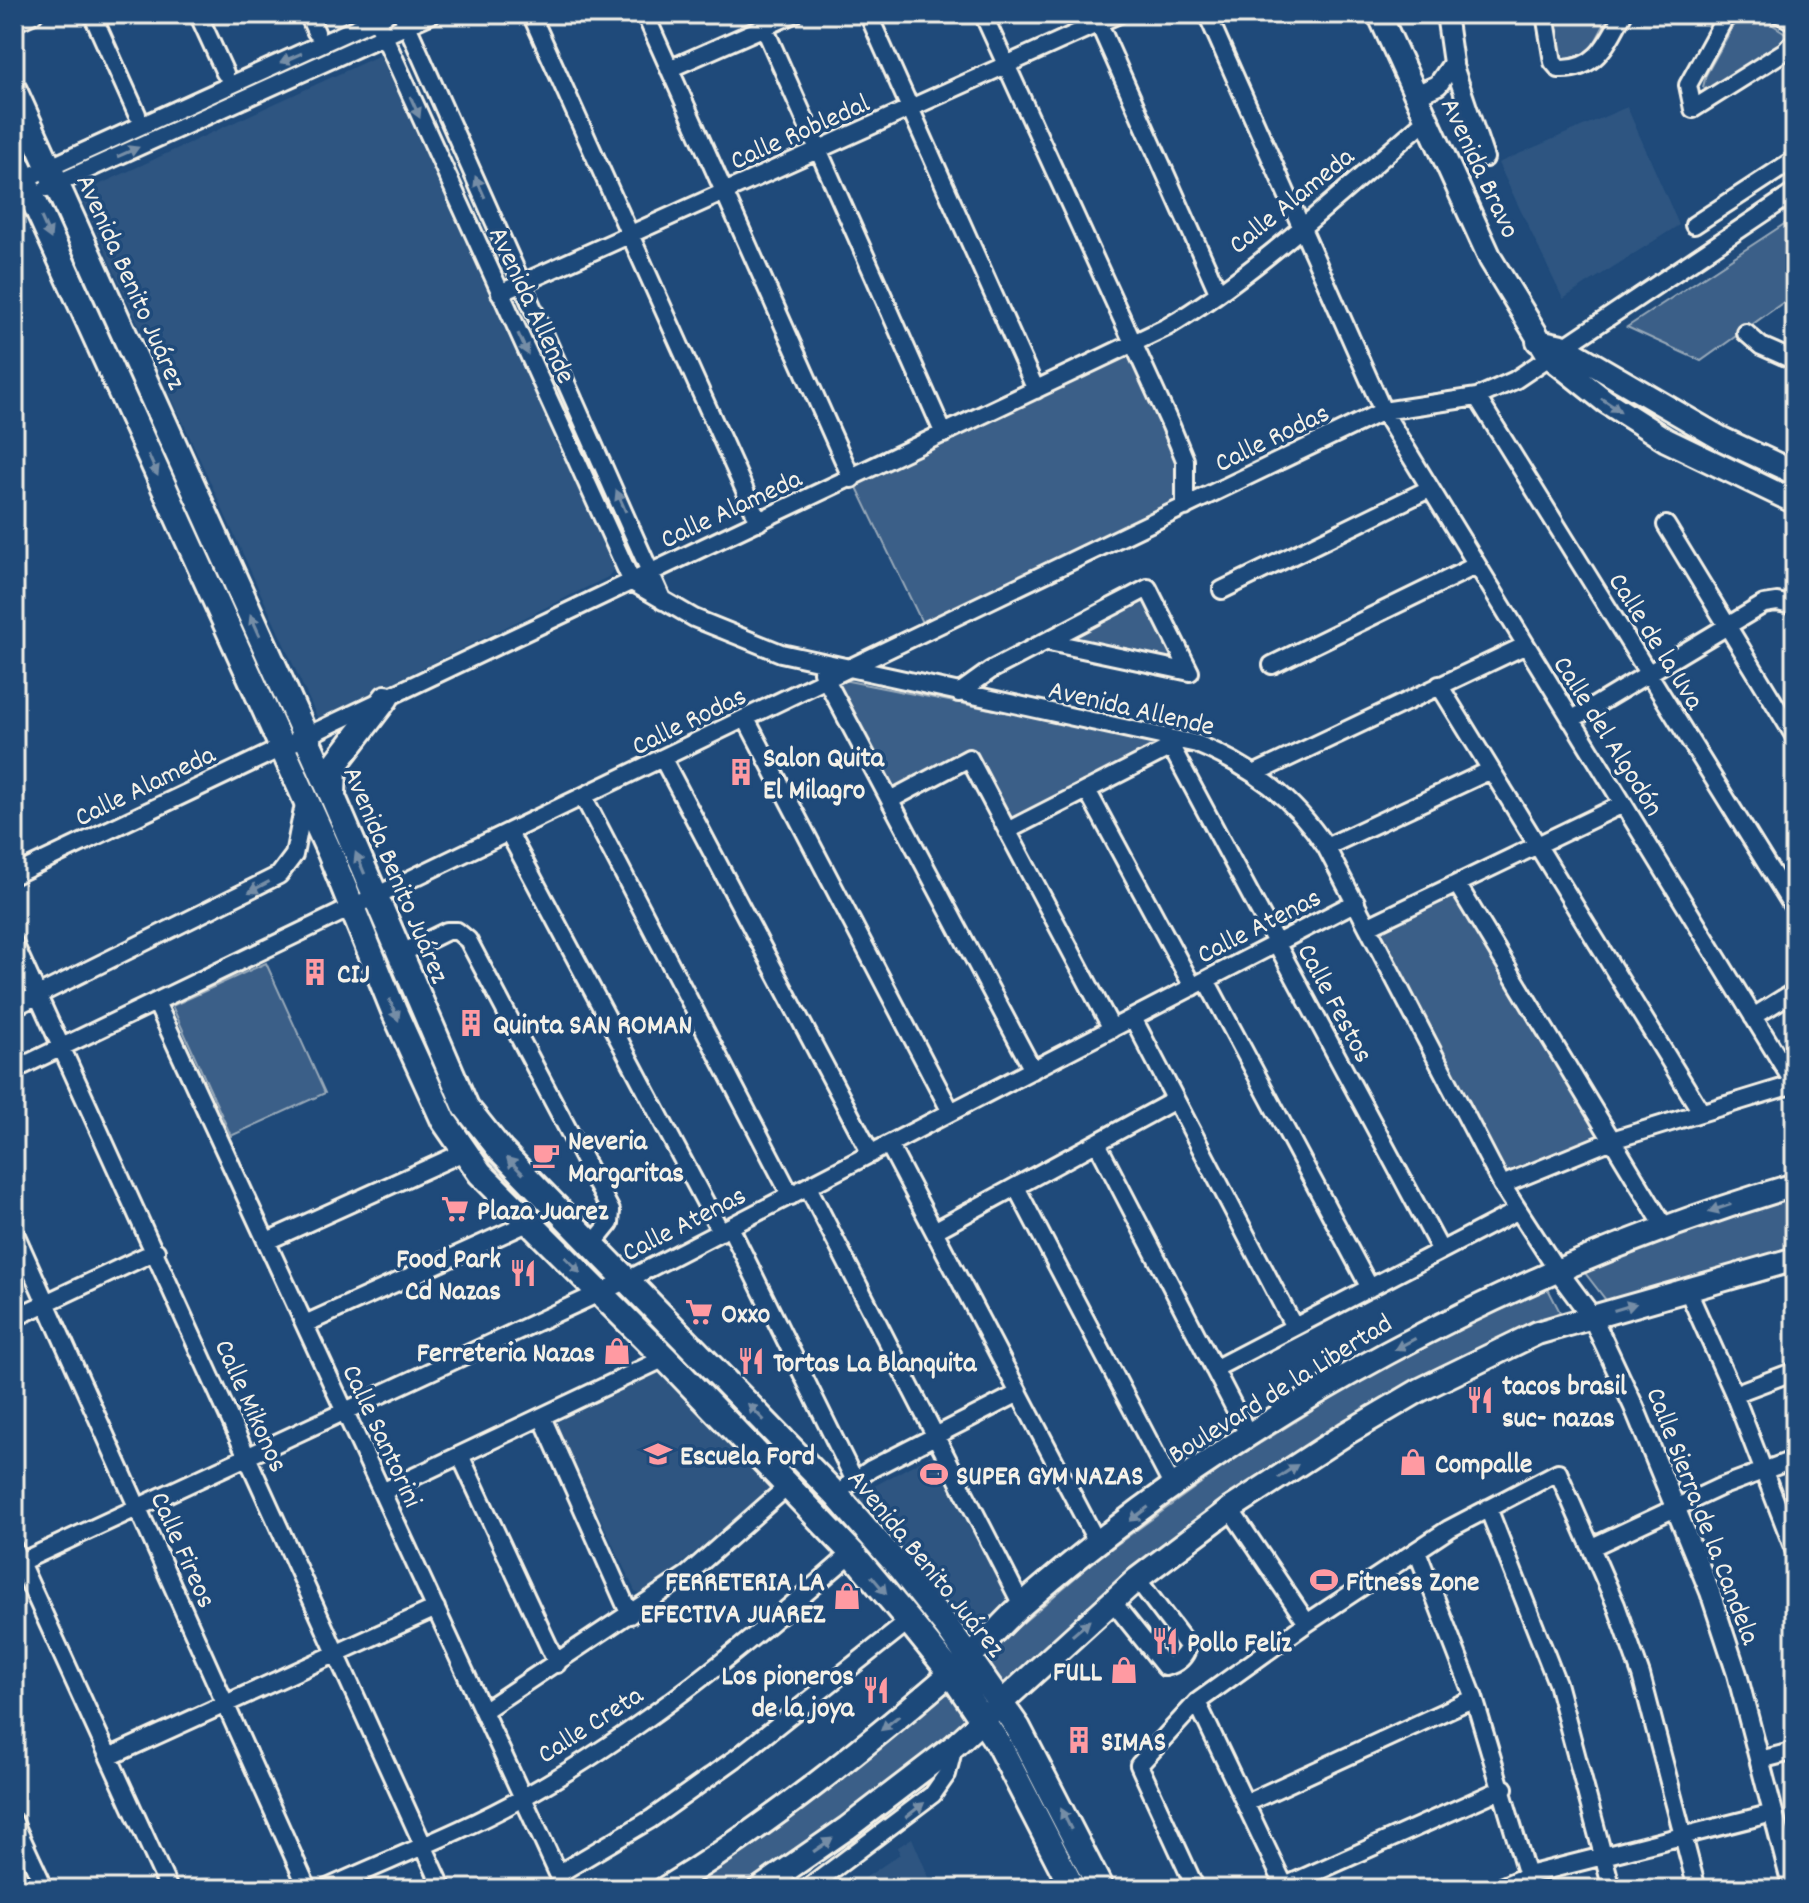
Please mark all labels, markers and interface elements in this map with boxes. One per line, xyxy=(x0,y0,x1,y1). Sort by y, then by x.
one-way arrow xyxy=(279,51,302,65)
street label: Calle Robledal xyxy=(725,86,878,183)
street label: Avenida Bravo xyxy=(1427,92,1527,246)
one-way arrow xyxy=(409,95,422,119)
street label: Calle Alameda xyxy=(1222,139,1365,266)
one-way arrow xyxy=(116,145,139,159)
street label: Avenida Benito Juárez xyxy=(63,169,194,398)
one-way arrow xyxy=(473,175,487,199)
one-way arrow xyxy=(39,217,53,240)
street label: Avenida Allende xyxy=(476,221,583,391)
one-way arrow xyxy=(516,332,530,355)
street label: Calle Rodas xyxy=(1209,396,1337,485)
one-way arrow xyxy=(1601,397,1622,412)
one-way arrow xyxy=(146,453,160,477)
street label: Calle Alameda xyxy=(655,461,810,562)
one-way arrow xyxy=(614,489,628,513)
street label: Calle de la Uva xyxy=(1596,566,1712,720)
one-way arrow xyxy=(248,613,262,636)
street label: Calle del Algodón xyxy=(1540,650,1671,826)
street label: Avenida Allende xyxy=(1044,672,1218,749)
street label: Calle Rodas xyxy=(626,679,754,768)
street label: Calle Alameda xyxy=(69,737,224,840)
place label: Salon Quita El Milagro xyxy=(763,741,885,813)
building icon: Salon Quita El Milagro xyxy=(726,757,756,787)
street label: Avenida Benito Juárez xyxy=(330,761,457,991)
one-way arrow xyxy=(353,851,366,874)
street label: Calle Atenas xyxy=(1191,880,1329,977)
one-way arrow xyxy=(248,881,271,894)
street label: Calle Festos xyxy=(1284,937,1381,1071)
building icon: CIJ xyxy=(300,957,330,987)
place label: CIJ xyxy=(337,957,370,997)
one-way arrow xyxy=(387,998,400,1022)
building icon: Quinta SAN ROMAN xyxy=(456,1008,486,1038)
place label: Quinta SAN ROMAN xyxy=(493,1008,692,1048)
place label: Neveria Margaritas xyxy=(568,1124,684,1196)
cafe icon: Neveria Margaritas xyxy=(531,1140,561,1170)
one-way arrow xyxy=(506,1157,525,1176)
street label: Calle Atenas xyxy=(616,1178,754,1275)
supermarket icon: Plaza Juarez xyxy=(440,1194,470,1224)
place label: Plaza Juarez xyxy=(477,1194,609,1234)
one-way arrow xyxy=(1708,1202,1732,1214)
place label: Food Park Cd Nazas xyxy=(396,1242,501,1314)
one-way arrow xyxy=(563,1255,582,1274)
restaurant icon: Food Park Cd Nazas xyxy=(508,1258,538,1288)
supermarket icon: Oxxo xyxy=(684,1297,714,1327)
place label: Oxxo xyxy=(721,1297,770,1337)
one-way arrow xyxy=(1614,1300,1638,1313)
street label: Boulevard de la Libertad xyxy=(1162,1306,1401,1476)
street label: Calle Mikonos xyxy=(201,1334,296,1480)
place label: Ferreteria Nazas xyxy=(417,1336,595,1376)
shop icon: Ferreteria Nazas xyxy=(602,1336,632,1366)
one-way arrow xyxy=(1393,1337,1416,1351)
restaurant icon: Tortas La Blanquita xyxy=(736,1346,766,1376)
place label: Tortas La Blanquita xyxy=(773,1346,977,1386)
street label: Calle Santorini xyxy=(329,1359,430,1515)
place label: tacos brasil suc- nazas xyxy=(1502,1369,1627,1441)
street label: Calle Sierra de la Candela xyxy=(1633,1382,1768,1652)
restaurant icon: tacos brasil suc- nazas xyxy=(1465,1385,1495,1415)
one-way arrow xyxy=(747,1403,766,1422)
school or university icon: Escuela Ford xyxy=(643,1439,673,1469)
place label: Escuela Ford xyxy=(680,1439,815,1479)
shop icon: Compalle xyxy=(1398,1447,1428,1477)
place label: Compalle xyxy=(1435,1447,1532,1487)
sports icon: SUPER GYM NAZAS xyxy=(919,1459,949,1489)
place label: SUPER GYM NAZAS xyxy=(956,1459,1144,1499)
street label: Avenida Benito Juárez xyxy=(835,1462,1013,1668)
one-way arrow xyxy=(1277,1465,1299,1479)
street label: Calle Fireos xyxy=(137,1486,224,1616)
one-way arrow xyxy=(1128,1505,1149,1521)
place label: FERRETERIA LA EFECTIVA JUAREZ xyxy=(641,1565,826,1637)
sports icon: Fitness Zone xyxy=(1309,1565,1339,1595)
place label: Fitness Zone xyxy=(1346,1565,1479,1605)
one-way arrow xyxy=(870,1575,887,1595)
shop icon: FERRETERIA LA EFECTIVA JUAREZ xyxy=(832,1581,862,1611)
one-way arrow xyxy=(1070,1620,1090,1637)
restaurant icon: Pollo Feliz xyxy=(1150,1626,1180,1656)
place label: Pollo Feliz xyxy=(1187,1626,1292,1666)
place label: FULL xyxy=(1053,1655,1103,1695)
shop icon: FULL xyxy=(1109,1655,1139,1685)
place label: Los pioneros de la joya xyxy=(722,1659,855,1731)
restaurant icon: Los pioneros de la joya xyxy=(861,1675,891,1705)
street label: Calle Creta xyxy=(531,1678,653,1776)
one-way arrow xyxy=(881,1714,901,1731)
building icon: SIMAS xyxy=(1064,1725,1094,1755)
place label: SIMAS xyxy=(1101,1725,1166,1765)
one-way arrow xyxy=(905,1802,925,1819)
one-way arrow xyxy=(1059,1808,1073,1831)
one-way arrow xyxy=(812,1838,833,1853)

